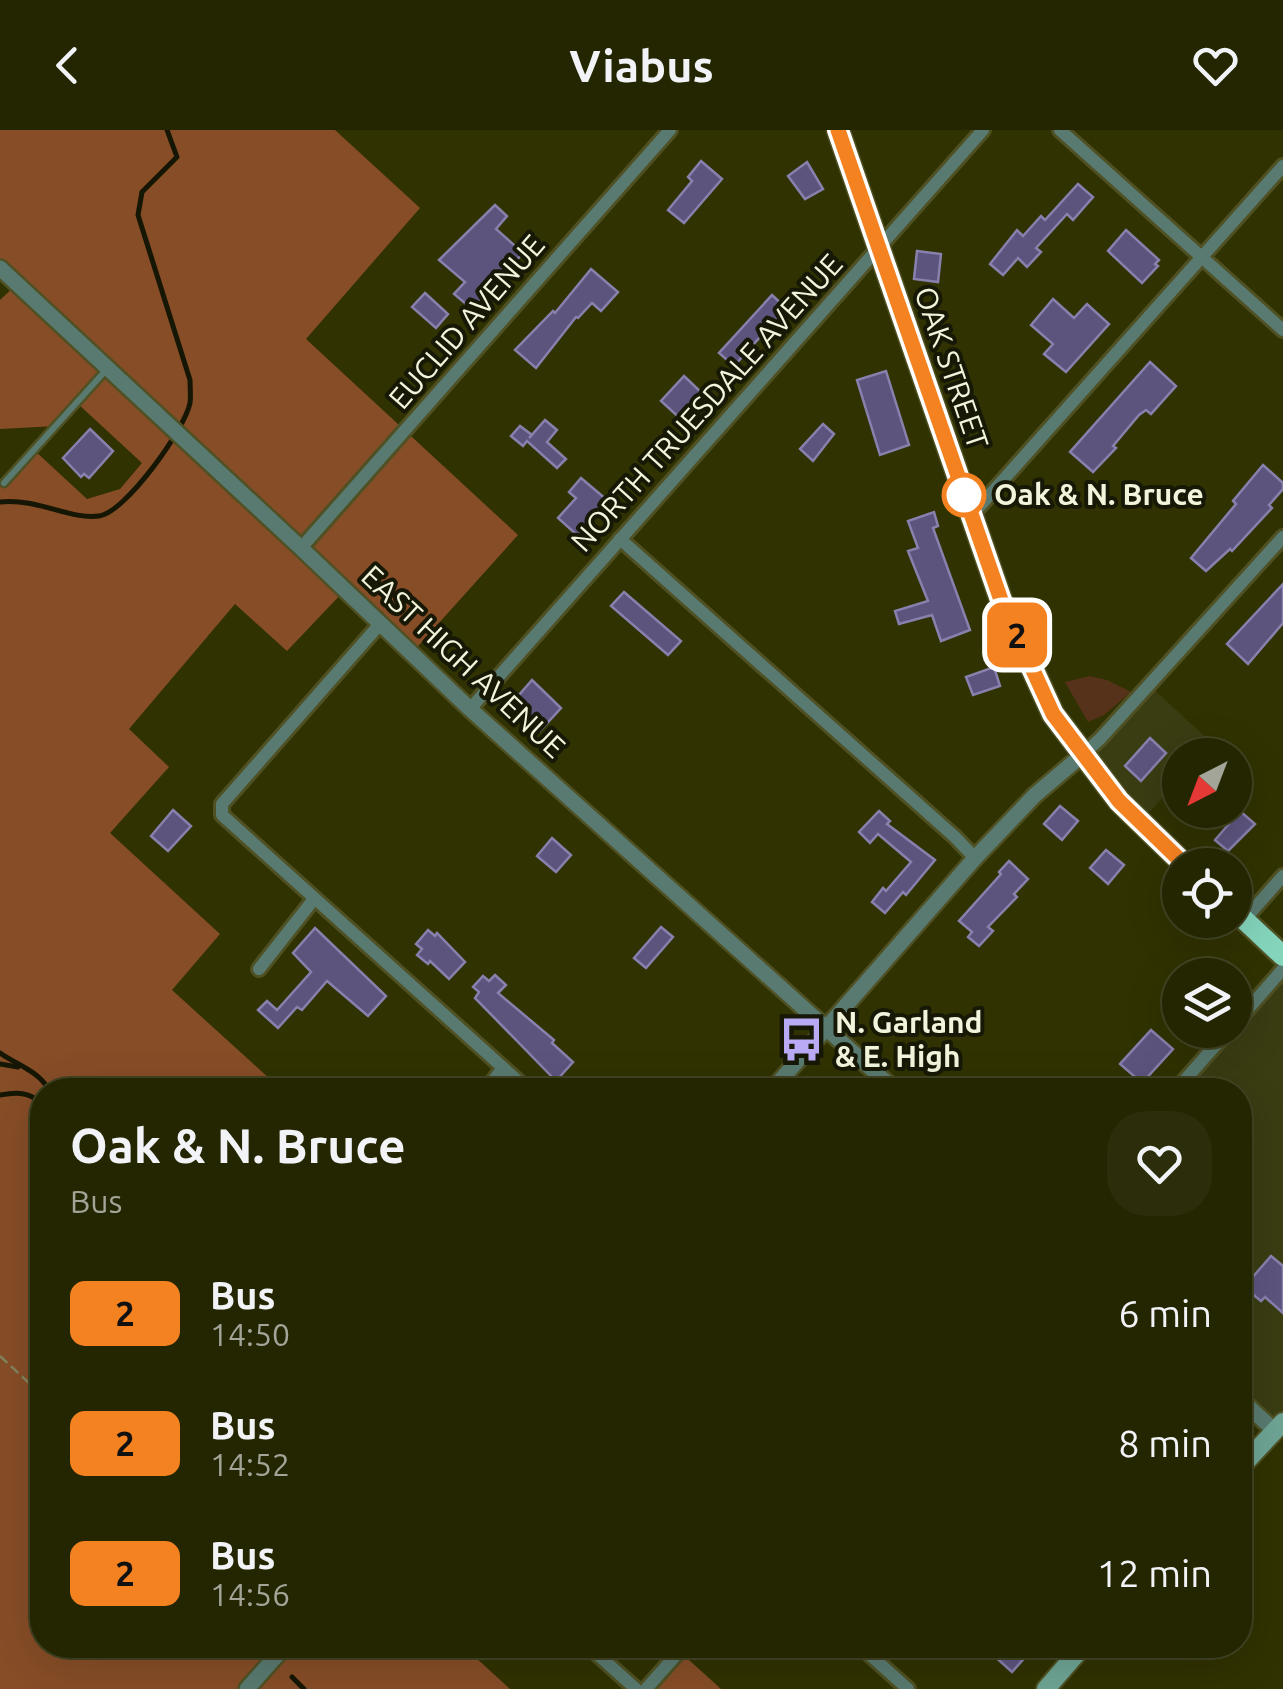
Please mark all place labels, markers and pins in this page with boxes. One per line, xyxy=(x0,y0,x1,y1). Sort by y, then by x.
marker: Oak & N. Bruce xyxy=(943,474,985,516)
place label: Oak & N. Bruce xyxy=(994,477,1204,511)
place label: N. Garland & E. High xyxy=(835,1005,983,1073)
bus stop icon: N. Garland & E. High xyxy=(778,1016,826,1064)

